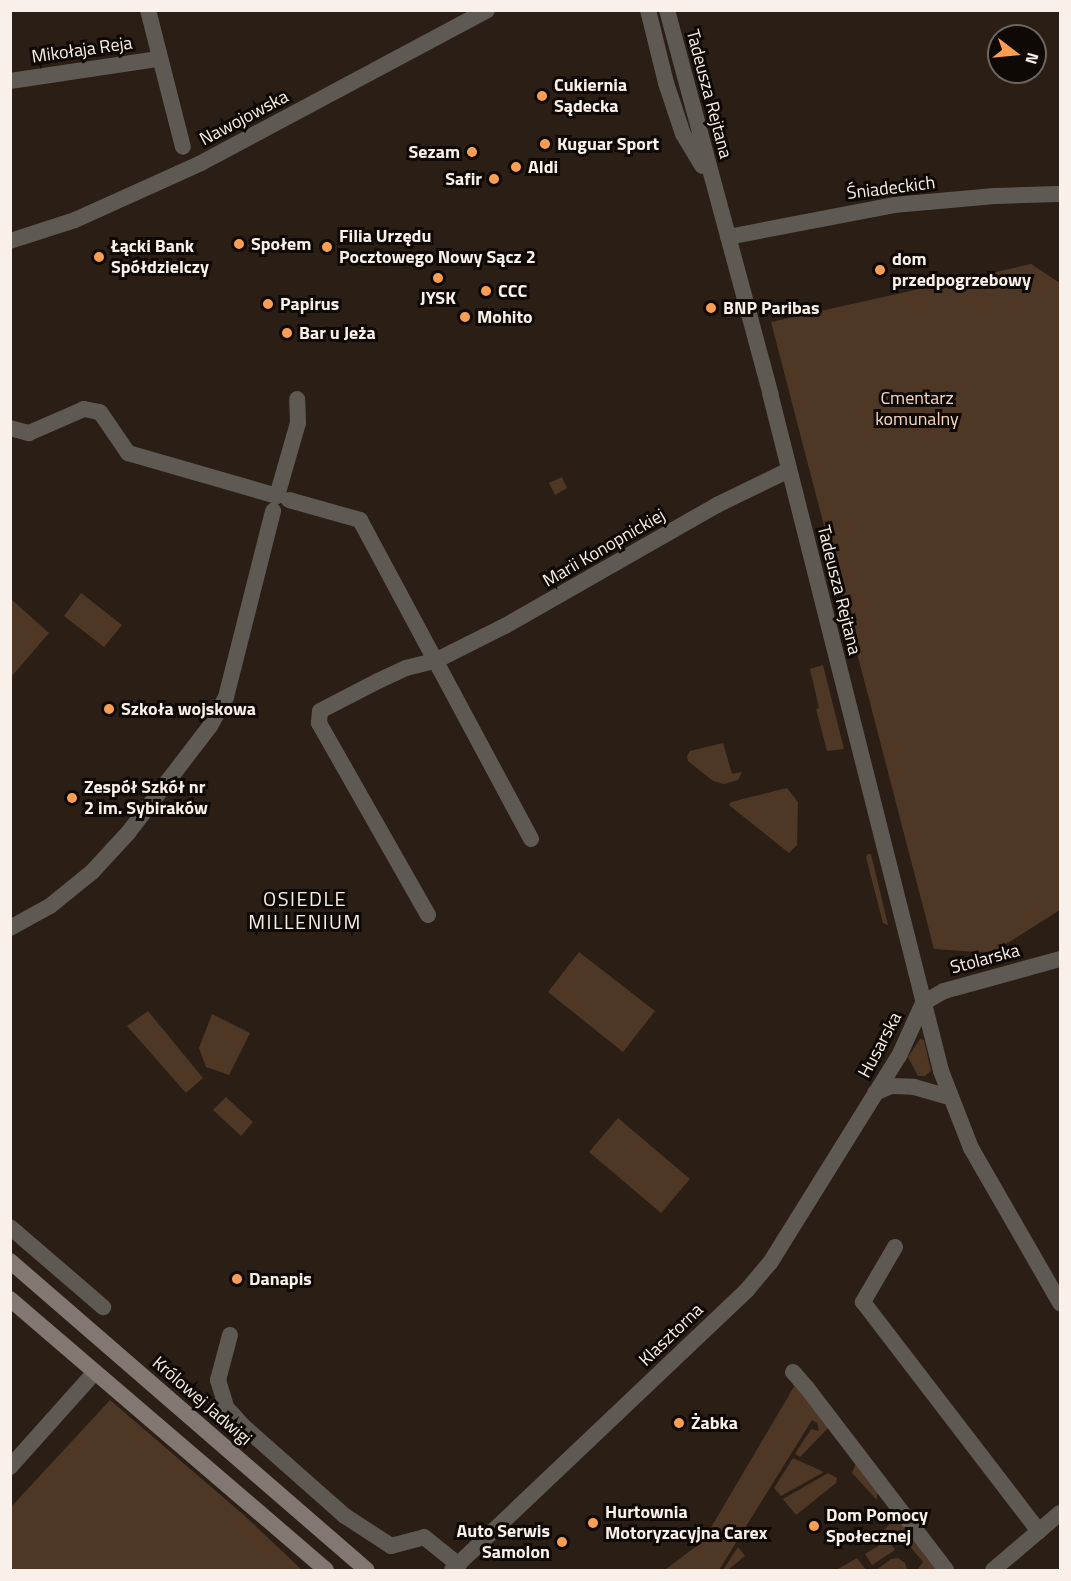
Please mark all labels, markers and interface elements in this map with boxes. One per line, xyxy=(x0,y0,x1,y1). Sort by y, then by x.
north arrow xyxy=(987,24,1047,84)
street label: Tadeusza Rejtana xyxy=(681,27,737,161)
street label: Mikołaja Reja xyxy=(30,32,134,68)
text: N xyxy=(1019,50,1045,67)
place label: Cukiernia Sądecka xyxy=(554,75,627,118)
street label: Nawojowska xyxy=(196,86,292,150)
marker: Cukiernia Sądecka xyxy=(535,89,549,103)
place label: Kuguar Sport xyxy=(557,133,659,155)
marker: Kuguar Sport xyxy=(538,137,552,151)
place label: Sezam xyxy=(409,141,460,163)
marker: Sezam xyxy=(465,145,479,159)
place label: Aldi xyxy=(528,156,558,178)
marker: Aldi xyxy=(509,160,523,174)
place label: Safir xyxy=(445,168,482,190)
marker: Safir xyxy=(487,172,501,186)
street label: Śniadeckich xyxy=(846,172,936,204)
place label: Filia Urzędu Pocztowego Nowy Sącz 2 xyxy=(339,226,536,268)
place label: Społem xyxy=(251,233,311,255)
place label: Łącki Bank Spółdzielczy xyxy=(111,236,209,278)
marker: Społem xyxy=(232,237,246,251)
marker: Filia Urzędu Pocztowego Nowy Sącz 2 xyxy=(320,240,334,254)
place label: dom przedpogrzebowy xyxy=(892,249,1031,292)
marker: Łącki Bank Spółdzielczy xyxy=(92,250,106,264)
marker: dom przedpogrzebowy xyxy=(873,263,887,277)
marker: JYSK xyxy=(431,271,445,285)
place label: CCC xyxy=(498,280,527,302)
marker: CCC xyxy=(479,284,493,298)
place label: JYSK xyxy=(420,287,456,309)
place label: Papirus xyxy=(280,293,339,315)
marker: Papirus xyxy=(261,297,275,311)
place label: BNP Paribas xyxy=(723,297,820,319)
marker: BNP Paribas xyxy=(704,301,718,315)
place label: Mohito xyxy=(477,306,533,328)
marker: Mohito xyxy=(458,310,472,324)
place label: Bar u Jeża xyxy=(299,322,376,344)
marker: Bar u Jeża xyxy=(280,326,294,340)
park label: Cmentarz komunalny xyxy=(875,388,959,430)
street label: Marii Konopnickiej xyxy=(539,504,669,592)
street label: Tadeusza Rejtana xyxy=(812,523,866,657)
place label: Szkoła wojskowa xyxy=(121,698,256,720)
marker: Szkoła wojskowa xyxy=(102,702,116,716)
place label: Zespół Szkół nr 2 im. Sybiraków xyxy=(84,777,208,820)
marker: Zespół Szkół nr 2 im. Sybiraków xyxy=(65,791,79,805)
district label: OSIEDLE MILLENIUM xyxy=(248,886,362,933)
street label: Stolarska xyxy=(948,939,1022,979)
street label: Husarska xyxy=(854,1008,906,1082)
place label: Danapis xyxy=(249,1268,312,1290)
marker: Danapis xyxy=(230,1272,244,1286)
street label: Klasztorna xyxy=(634,1299,708,1371)
street label: Królowej Jadwigi xyxy=(148,1352,256,1450)
place label: Żabka xyxy=(691,1412,738,1434)
marker: Żabka xyxy=(672,1416,686,1430)
place label: Hurtownia Motoryzacyjna Carex xyxy=(605,1502,767,1544)
place label: Dom Pomocy Społecznej xyxy=(826,1505,928,1547)
marker: Hurtownia Motoryzacyjna Carex xyxy=(586,1516,600,1530)
marker: Dom Pomocy Społecznej xyxy=(807,1519,821,1533)
place label: Auto Serwis Samolon xyxy=(456,1521,550,1564)
marker: Auto Serwis Samolon xyxy=(555,1535,569,1549)

